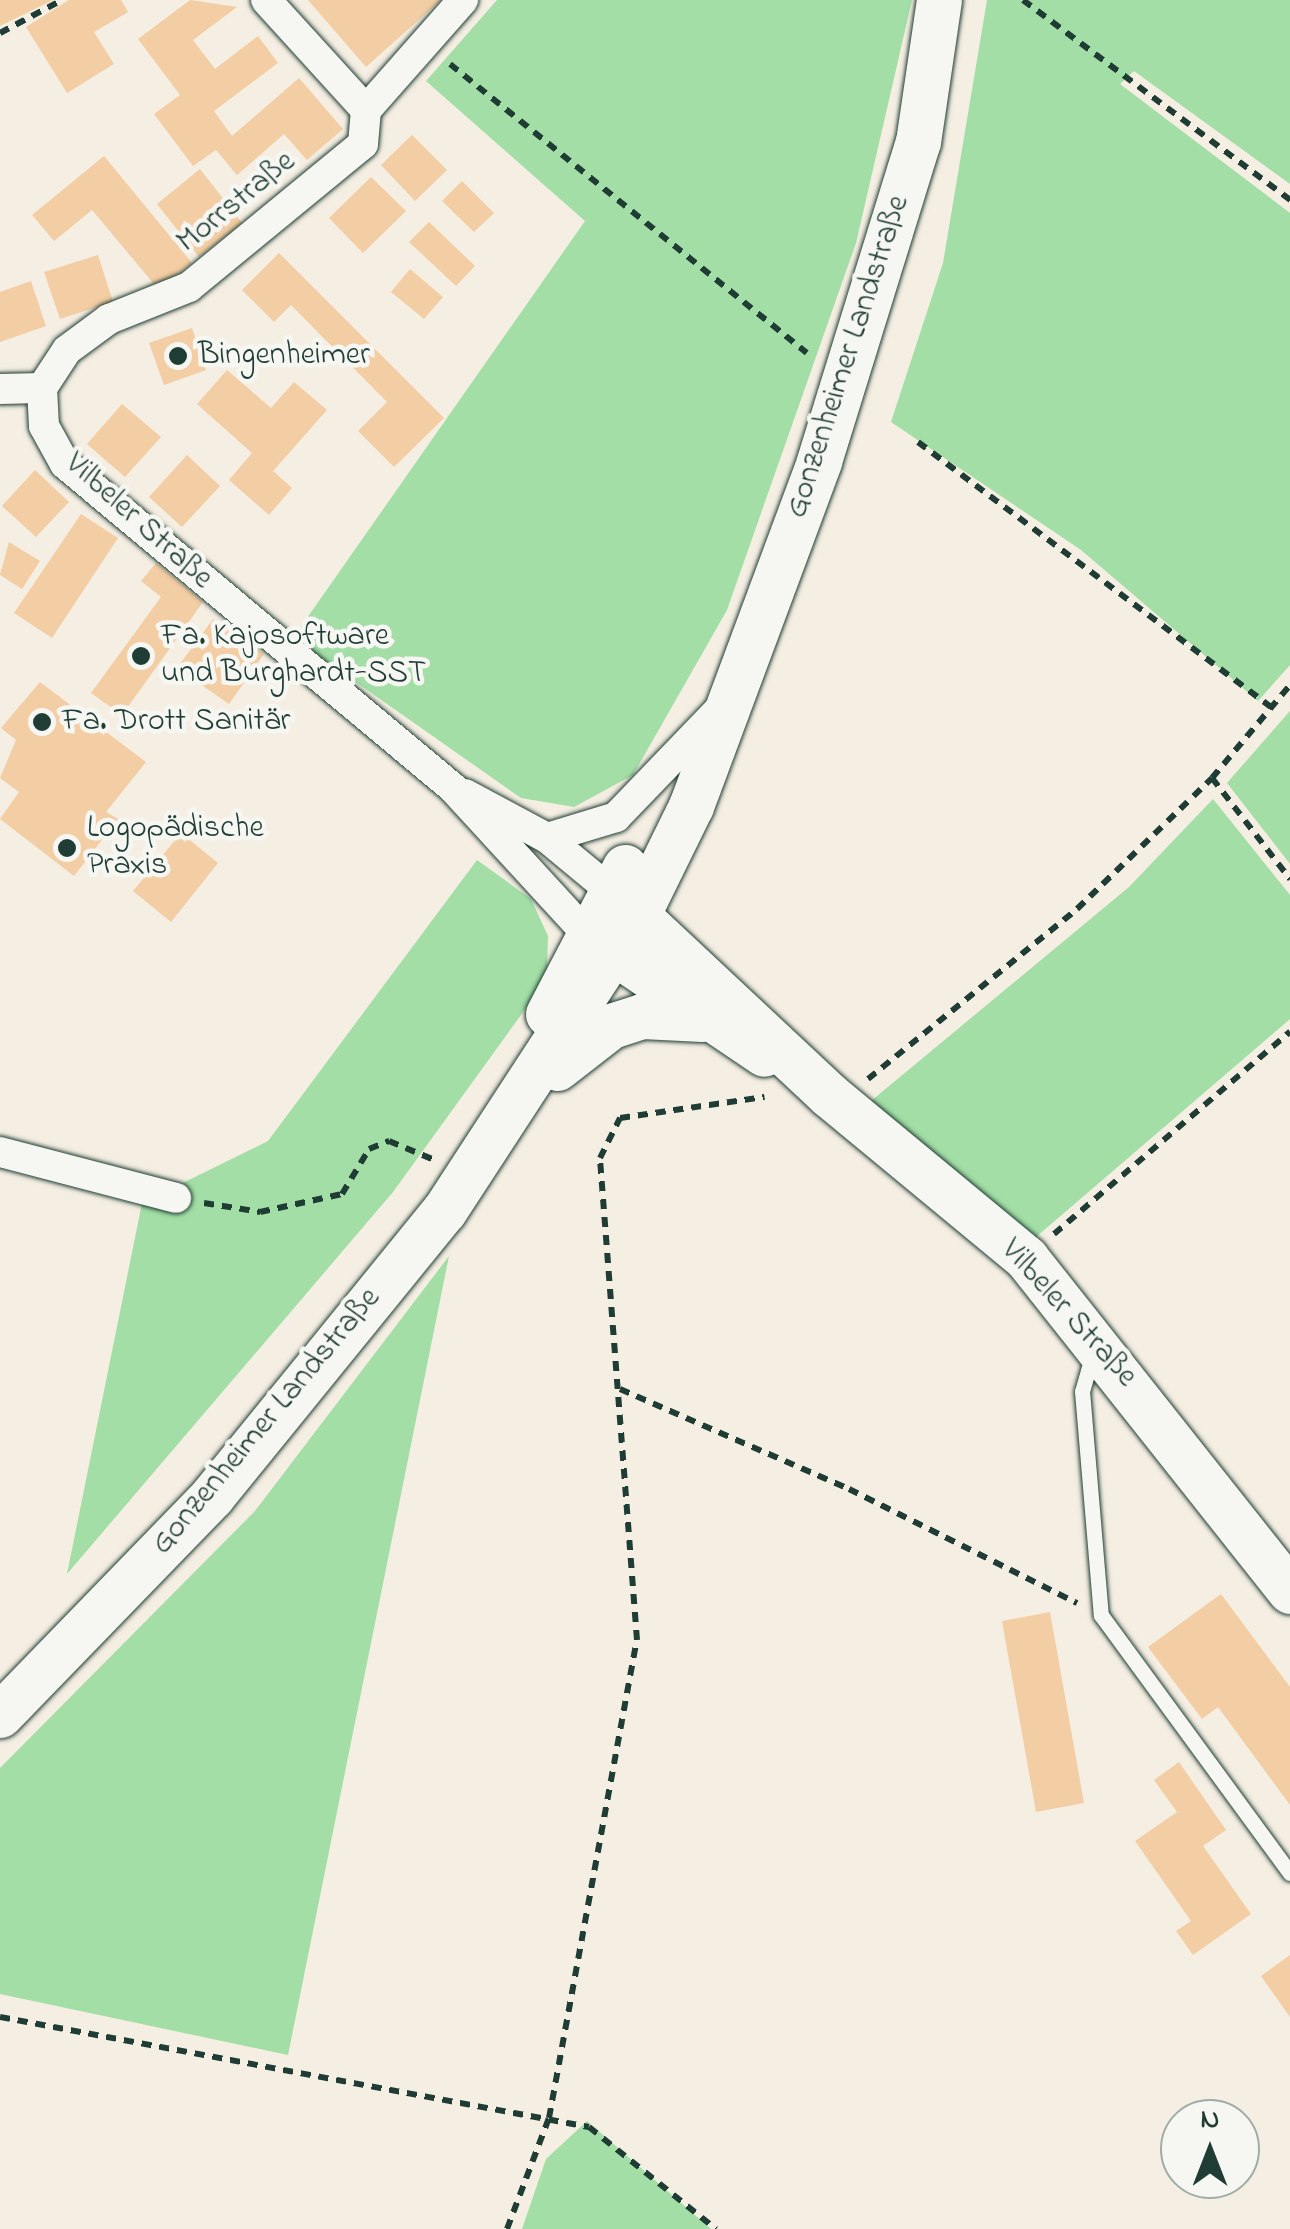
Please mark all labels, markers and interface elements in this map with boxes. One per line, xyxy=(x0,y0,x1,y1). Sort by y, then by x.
street label: Morrstraße xyxy=(170,144,304,262)
street label: Gonzenheimer Landstraße xyxy=(779,191,919,523)
place label: Bingenheimer xyxy=(198,337,370,375)
marker: Bingenheimer xyxy=(167,345,189,367)
street label: Vilbeler Straße xyxy=(56,445,220,599)
place label: Fa. Kajosoftware und Burghardt-SST xyxy=(161,619,426,694)
marker: Fa. Kajosoftware und Burghardt-SST xyxy=(130,645,152,667)
place label: Fa. Drott Sanitär xyxy=(62,703,290,741)
marker: Fa. Drott Sanitär xyxy=(31,711,53,733)
place label: Logopädische Praxis xyxy=(87,811,264,886)
marker: Logopädische Praxis xyxy=(56,837,78,859)
street label: Vilbeler Straße xyxy=(991,1232,1145,1396)
street label: Gonzenheimer Landstraße xyxy=(144,1281,390,1563)
north arrow xyxy=(1160,2099,1260,2199)
text: N xyxy=(1201,2100,1219,2141)

